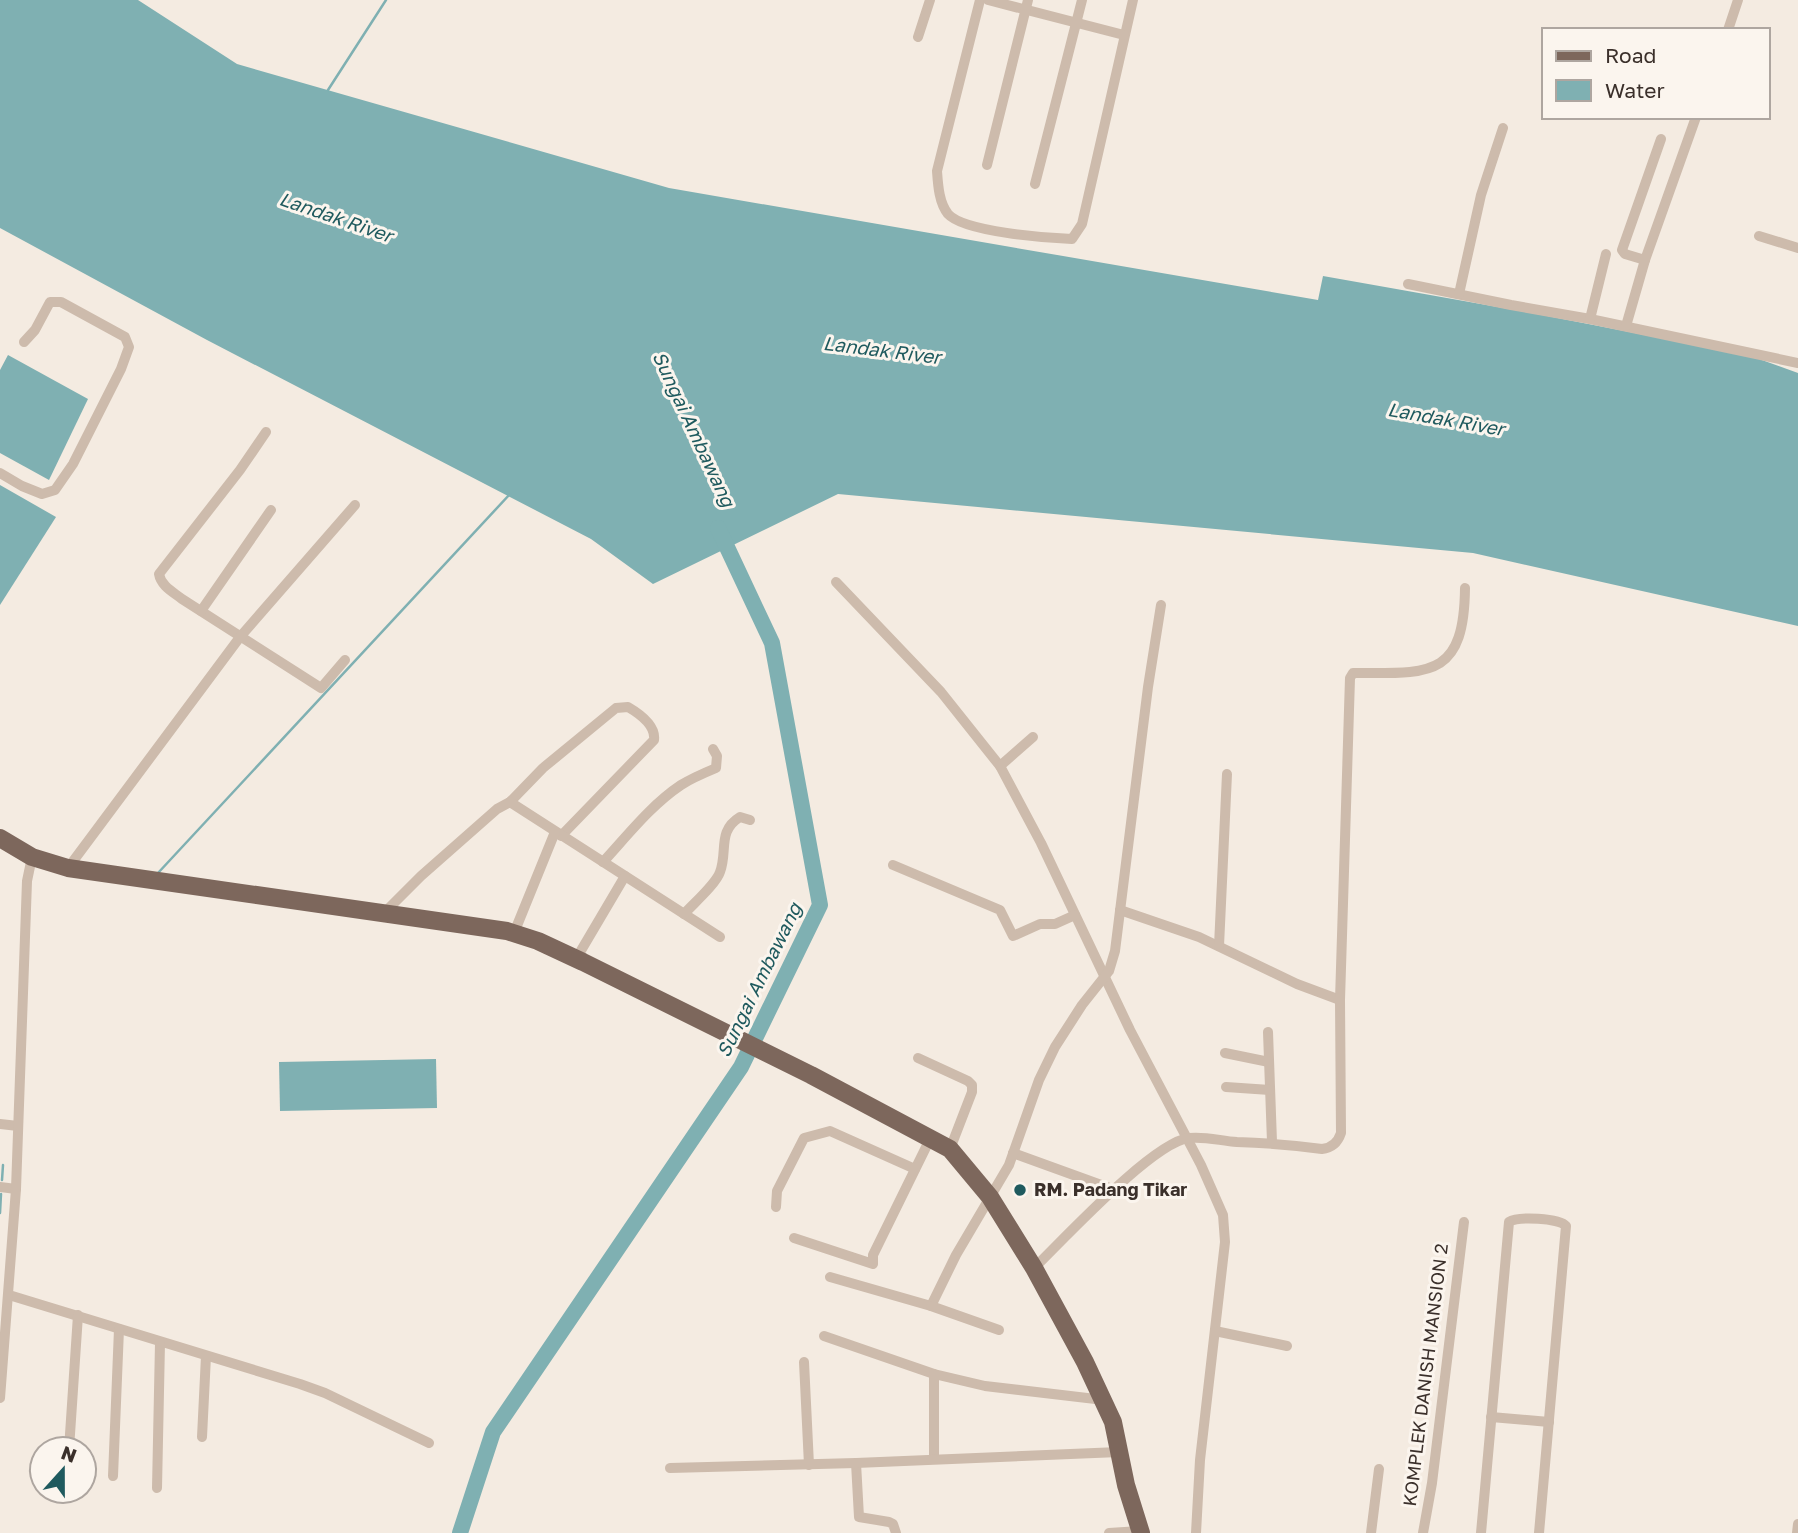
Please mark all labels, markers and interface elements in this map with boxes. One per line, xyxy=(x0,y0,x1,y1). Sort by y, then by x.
legend xyxy=(1542,28,1770,119)
text: Road xyxy=(1605,42,1656,68)
text: Water xyxy=(1605,77,1665,103)
water label: Landak River xyxy=(277,186,398,247)
water label: Landak River xyxy=(822,331,945,368)
water label: Sungai Ambawang xyxy=(648,348,741,511)
water label: Landak River xyxy=(1386,397,1509,441)
water label: Sungai Ambawang xyxy=(711,898,806,1061)
place label: RM. Padang Tikar xyxy=(1034,1178,1187,1200)
marker: RM. Padang Tikar xyxy=(1012,1182,1028,1198)
street label: KOMPLEK DANISH MANSION 2 xyxy=(1398,1242,1452,1507)
north arrow xyxy=(28,1435,98,1505)
text: N xyxy=(58,1440,80,1467)

